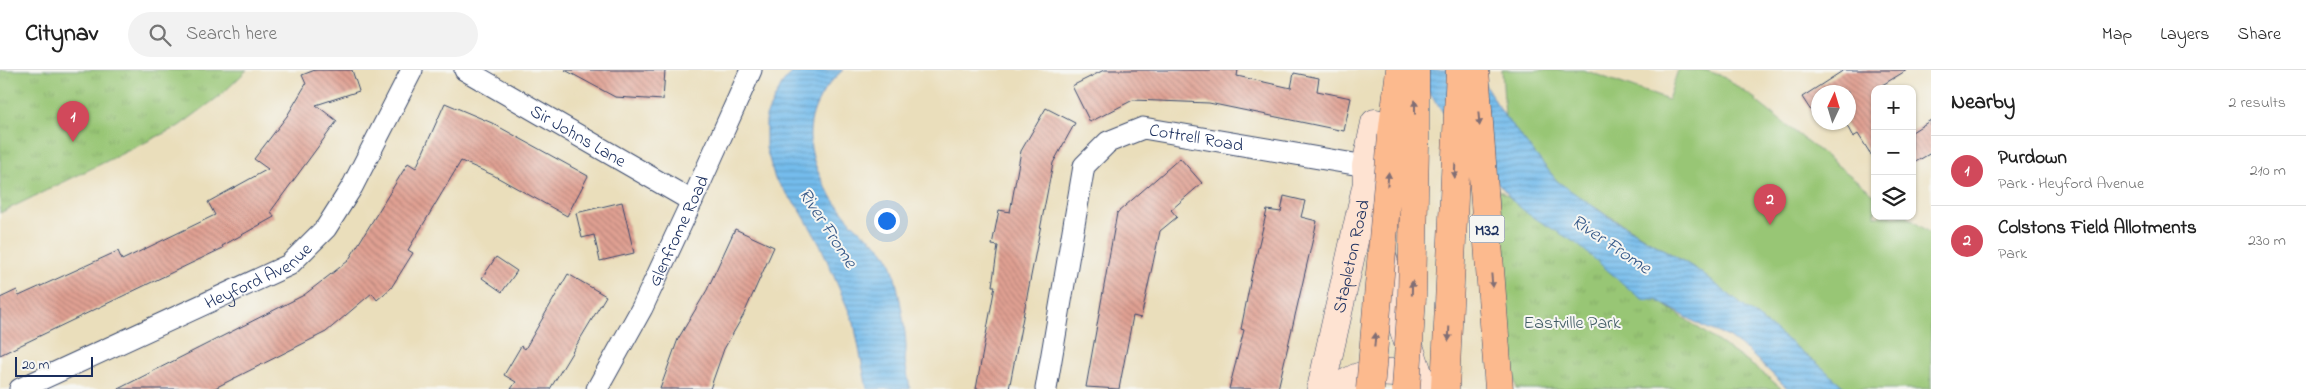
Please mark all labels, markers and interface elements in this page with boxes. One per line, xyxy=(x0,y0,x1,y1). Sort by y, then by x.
search box xyxy=(128,12,478,57)
text: Citynav xyxy=(25,17,98,52)
icon: search xyxy=(146,21,174,49)
text: Search here xyxy=(186,21,277,48)
text: Map xyxy=(2102,22,2132,48)
text: Layers xyxy=(2160,22,2210,48)
text: Share xyxy=(2238,22,2281,48)
north arrow xyxy=(1811,85,1856,130)
map controls xyxy=(1871,85,1916,220)
button: + xyxy=(1871,85,1916,130)
text: Nearby xyxy=(1951,88,2015,118)
text: 2 results xyxy=(2228,91,2286,115)
street label: Sir Johns Lane xyxy=(525,99,631,176)
one-way arrow xyxy=(1411,99,1419,115)
pin: 1 xyxy=(57,101,89,142)
one-way arrow xyxy=(1475,111,1483,127)
street label: Cottrell Road xyxy=(1147,118,1245,160)
button: − xyxy=(1871,130,1916,175)
text: Purdown xyxy=(1998,145,2067,172)
text: 1 xyxy=(1964,159,1970,183)
text: 210 m xyxy=(2250,159,2286,183)
one-way arrow xyxy=(1451,163,1459,179)
one-way arrow xyxy=(1385,170,1393,186)
street label: Glenfrome Road xyxy=(643,172,717,291)
text: Park · Heyford Avenue xyxy=(1998,172,2144,196)
button: layers xyxy=(1871,175,1916,220)
water label: River Frome xyxy=(791,183,864,275)
pin: 2 xyxy=(1754,184,1786,225)
street label: Stapleton Road xyxy=(1327,197,1378,316)
your location xyxy=(874,208,900,234)
water label: River Frome xyxy=(1565,208,1657,282)
text: Colstons Field Allotments xyxy=(1998,215,2197,242)
road number: M32 xyxy=(1470,216,1504,242)
text: 2 xyxy=(1963,229,1971,253)
text: 230 m xyxy=(2248,229,2286,253)
street label: Heyford Avenue xyxy=(201,237,320,317)
text: Park xyxy=(1998,242,2027,266)
one-way arrow xyxy=(1488,273,1496,289)
one-way arrow xyxy=(1408,280,1416,296)
park label: Eastville Park xyxy=(1523,311,1621,337)
one-way arrow xyxy=(1444,326,1452,342)
one-way arrow xyxy=(1371,332,1379,348)
scale bar xyxy=(15,354,92,377)
text: 20 m xyxy=(22,355,49,376)

